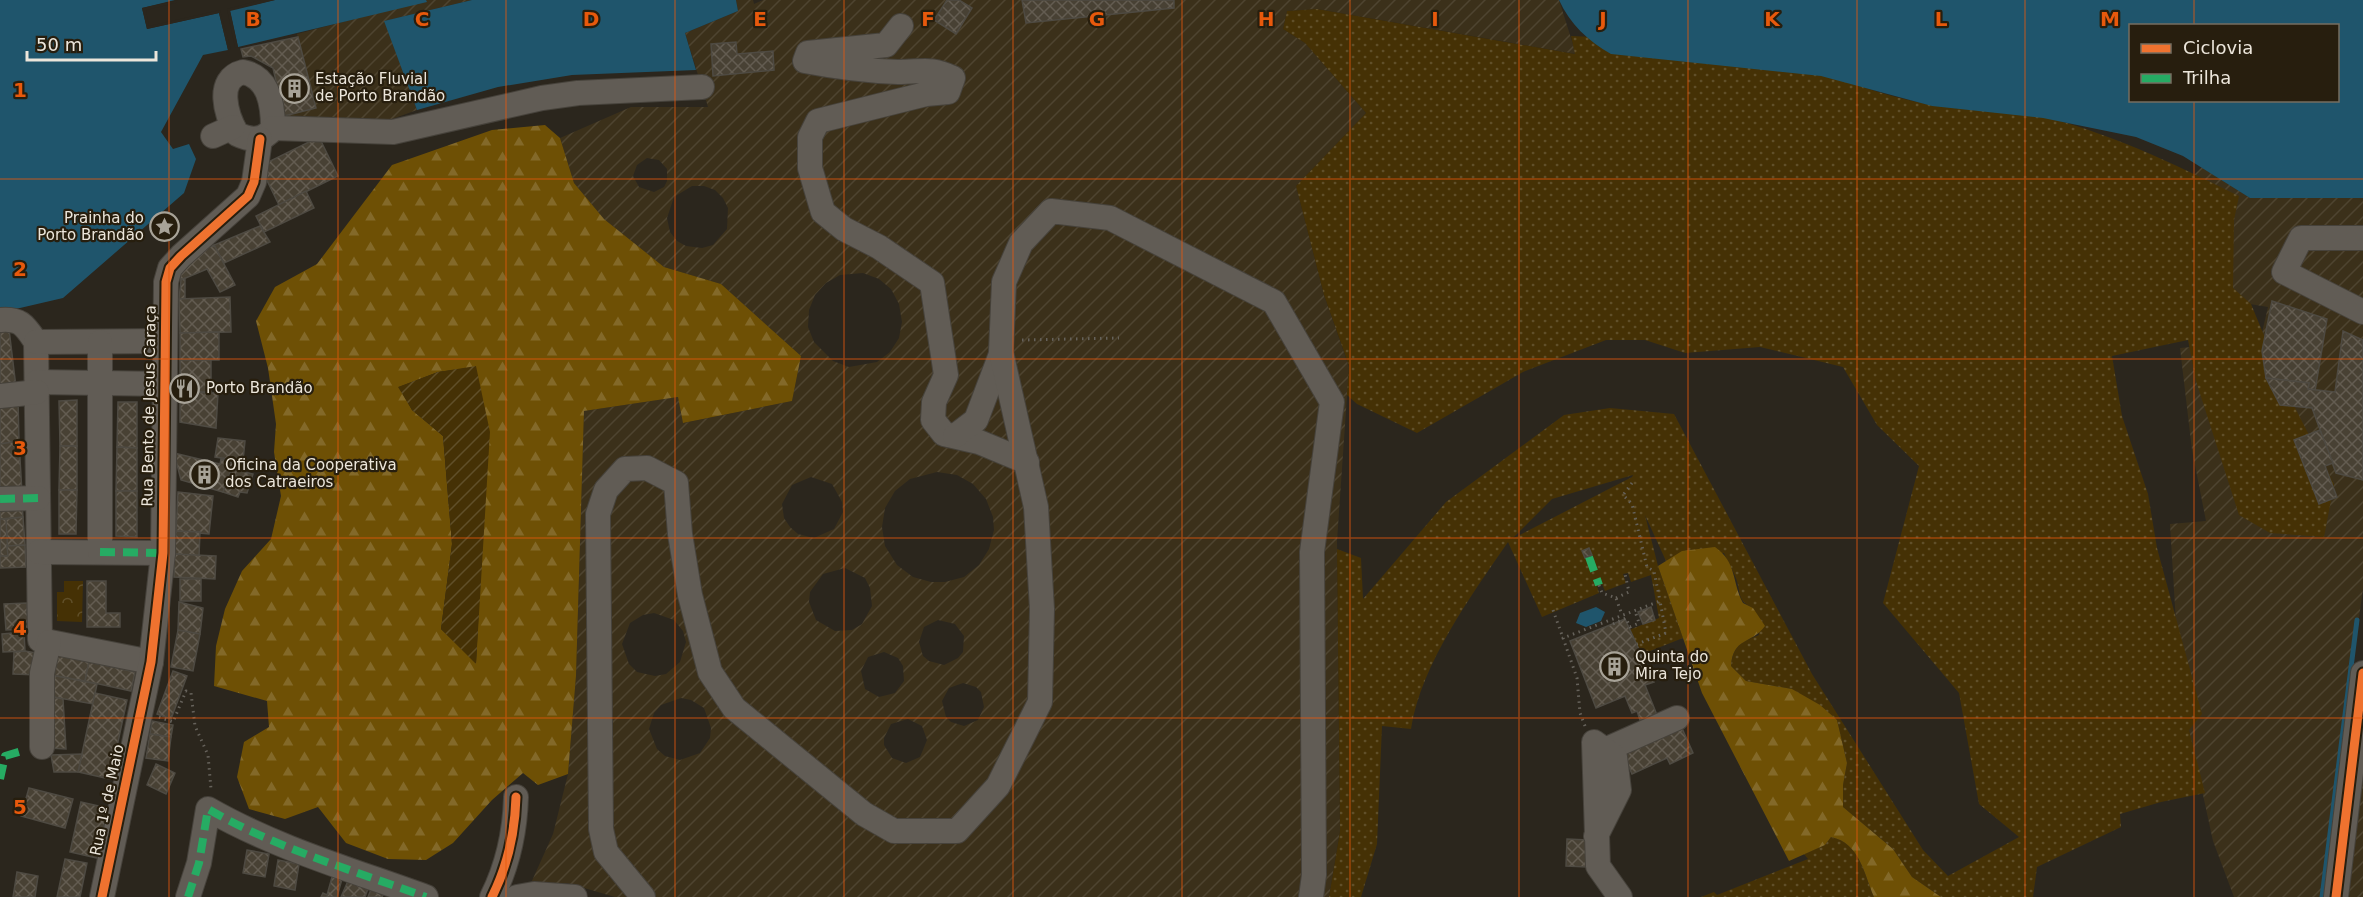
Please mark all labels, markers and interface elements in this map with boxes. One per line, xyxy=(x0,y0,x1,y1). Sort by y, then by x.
text: B xyxy=(245,7,261,31)
text: C xyxy=(415,7,429,31)
text: D xyxy=(583,7,599,31)
text: E xyxy=(753,7,767,31)
text: F xyxy=(921,7,935,31)
text: G xyxy=(1089,7,1105,31)
text: H xyxy=(1258,7,1274,31)
text: I xyxy=(1431,7,1439,31)
text: J xyxy=(1597,7,1607,31)
text: K xyxy=(1764,7,1781,31)
text: L xyxy=(1935,7,1948,31)
text: M xyxy=(2100,7,2120,31)
scale bar xyxy=(27,24,156,62)
legend xyxy=(2129,24,2339,102)
text: 50 m xyxy=(36,34,82,55)
text: Ciclovia xyxy=(2183,37,2253,58)
text: Trilha xyxy=(2182,67,2231,88)
place label: Estação Fluvial de Porto Brandão xyxy=(315,70,445,105)
building icon: Estação Fluvial de Porto Brandão xyxy=(278,72,310,104)
text: 1 xyxy=(13,78,27,102)
place label: Prainha do Porto Brandão xyxy=(37,209,144,244)
place icon: Prainha do Porto Brandão xyxy=(149,211,181,243)
text: 2 xyxy=(13,257,27,281)
street label: Rua Bento de Jesus Caraça xyxy=(138,305,160,507)
restaurant icon: Porto Brandão xyxy=(169,372,201,404)
place label: Porto Brandão xyxy=(206,379,313,397)
text: 3 xyxy=(13,436,27,460)
place label: Oficina da Cooperativa dos Catraeiros xyxy=(225,456,397,491)
building icon: Oficina da Cooperativa dos Catraeiros xyxy=(188,458,220,490)
text: 4 xyxy=(13,616,27,640)
place label: Quinta do Mira Tejo xyxy=(1635,648,1709,683)
building icon: Quinta do Mira Tejo xyxy=(1598,650,1630,682)
street label: Rua 1º de Maio xyxy=(86,743,128,857)
text: 5 xyxy=(13,795,27,819)

